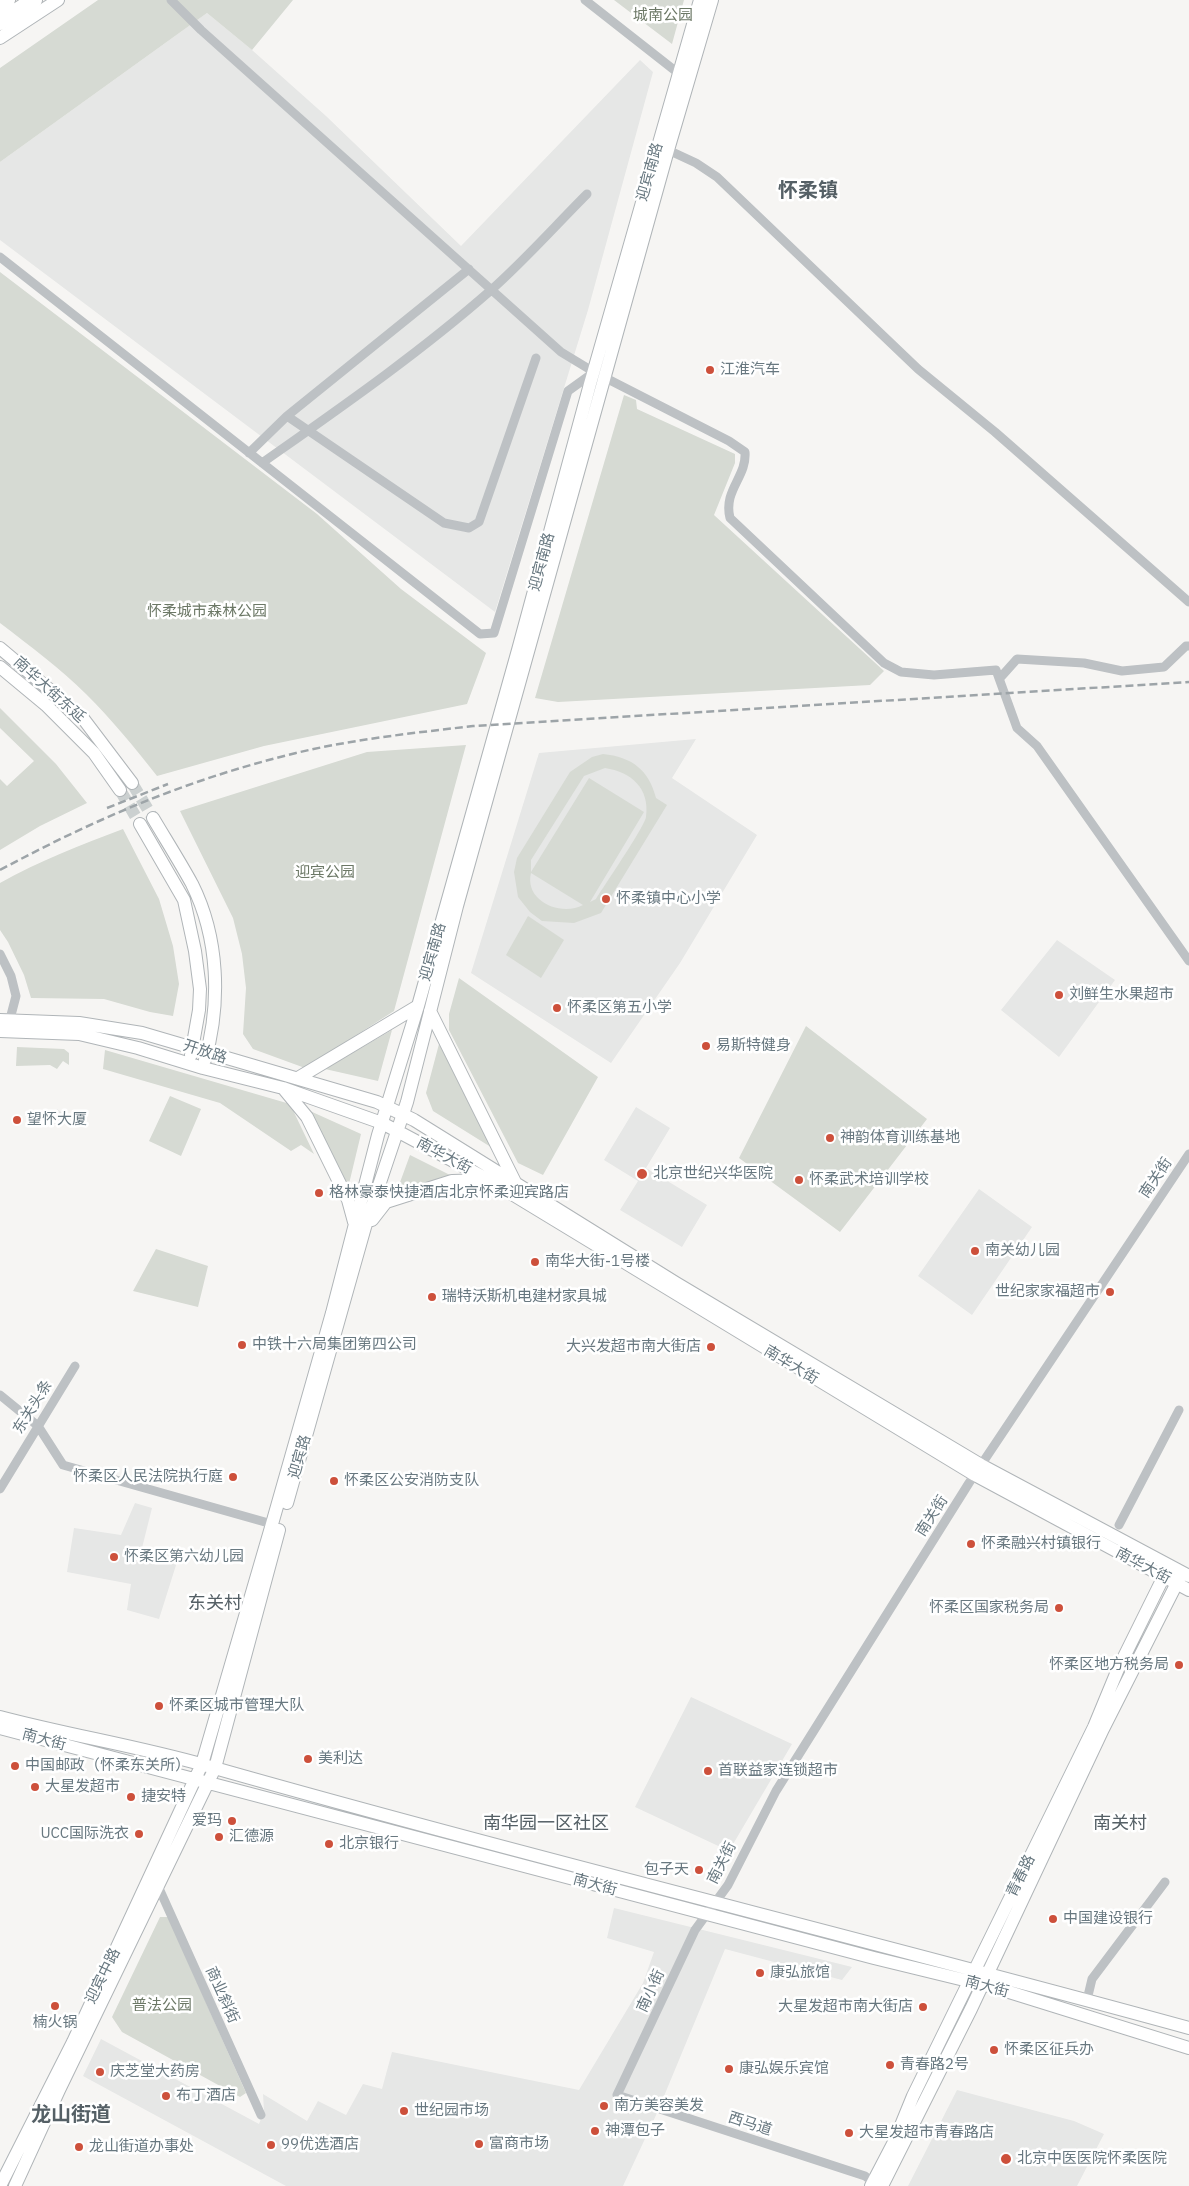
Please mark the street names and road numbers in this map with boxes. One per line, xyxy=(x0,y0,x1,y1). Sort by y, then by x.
street label: 迎宾南路 xyxy=(633,141,667,203)
street label: 迎宾南路 xyxy=(526,531,558,593)
street label: 南华大街东延 xyxy=(10,653,88,727)
street label: 迎宾南路 xyxy=(416,921,450,983)
street label: 开放路 xyxy=(181,1036,229,1068)
street label: 南华大街 xyxy=(413,1134,475,1178)
street label: 南关街 xyxy=(1136,1154,1176,1202)
street label: 南华大街 xyxy=(761,1342,821,1388)
street label: 东关头条 xyxy=(9,1377,57,1437)
street label: 迎宾路 xyxy=(285,1433,315,1481)
street label: 南关街 xyxy=(912,1492,952,1540)
street label: 南华大街 xyxy=(1112,1544,1174,1588)
street label: 南大街 xyxy=(20,1725,68,1755)
street label: 南关街 xyxy=(704,1839,740,1887)
street label: 青春路 xyxy=(1003,1852,1039,1900)
street label: 南大街 xyxy=(571,1870,619,1900)
street label: 迎宾中路 xyxy=(82,1945,124,2007)
street label: 商业斜街 xyxy=(202,1964,242,2026)
street label: 南小街 xyxy=(633,1967,669,2015)
street label: 南大街 xyxy=(963,1972,1011,2002)
street label: 西马道 xyxy=(726,2108,774,2140)

